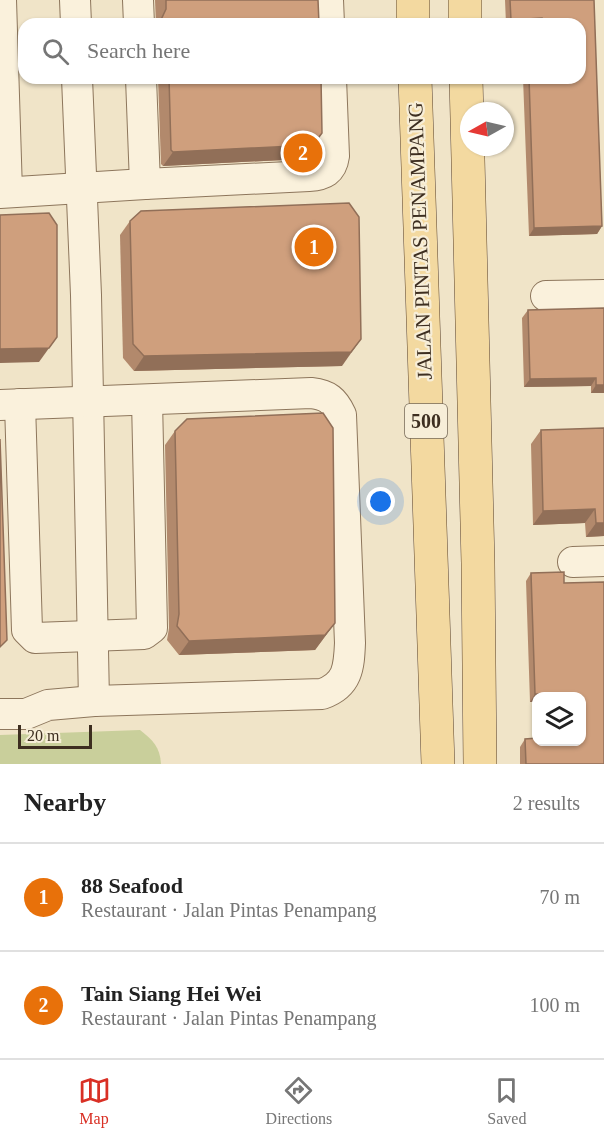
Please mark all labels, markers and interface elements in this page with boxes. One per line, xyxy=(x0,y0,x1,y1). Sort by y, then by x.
search box xyxy=(18,18,586,84)
icon: search xyxy=(39,35,72,68)
text: Search here xyxy=(87,38,190,63)
street label: JALAN PINTAS PENAMPANG xyxy=(403,102,437,380)
north arrow xyxy=(460,102,514,156)
pin: 2 xyxy=(284,130,322,176)
pin: 1 xyxy=(294,224,334,270)
road number: 500 xyxy=(405,404,447,438)
your location xyxy=(366,487,395,516)
map controls xyxy=(532,692,586,746)
button: layers xyxy=(532,692,586,746)
scale bar xyxy=(18,722,92,750)
text: 20 m xyxy=(27,727,59,744)
text: Nearby xyxy=(24,788,106,817)
text: 2 results xyxy=(513,792,580,814)
text: 88 Seafood xyxy=(81,873,183,898)
text: 1 xyxy=(39,886,49,908)
text: 70 m xyxy=(539,886,580,908)
text: Restaurant · Jalan Pintas Penampang xyxy=(81,899,377,921)
text: Tain Siang Hei Wei xyxy=(81,981,261,1006)
text: 2 xyxy=(39,994,49,1016)
text: 100 m xyxy=(529,994,580,1016)
text: Restaurant · Jalan Pintas Penampang xyxy=(81,1007,377,1029)
tab: Map xyxy=(78,1074,111,1128)
tab: Directions xyxy=(266,1074,332,1128)
tab: Saved xyxy=(487,1074,526,1128)

